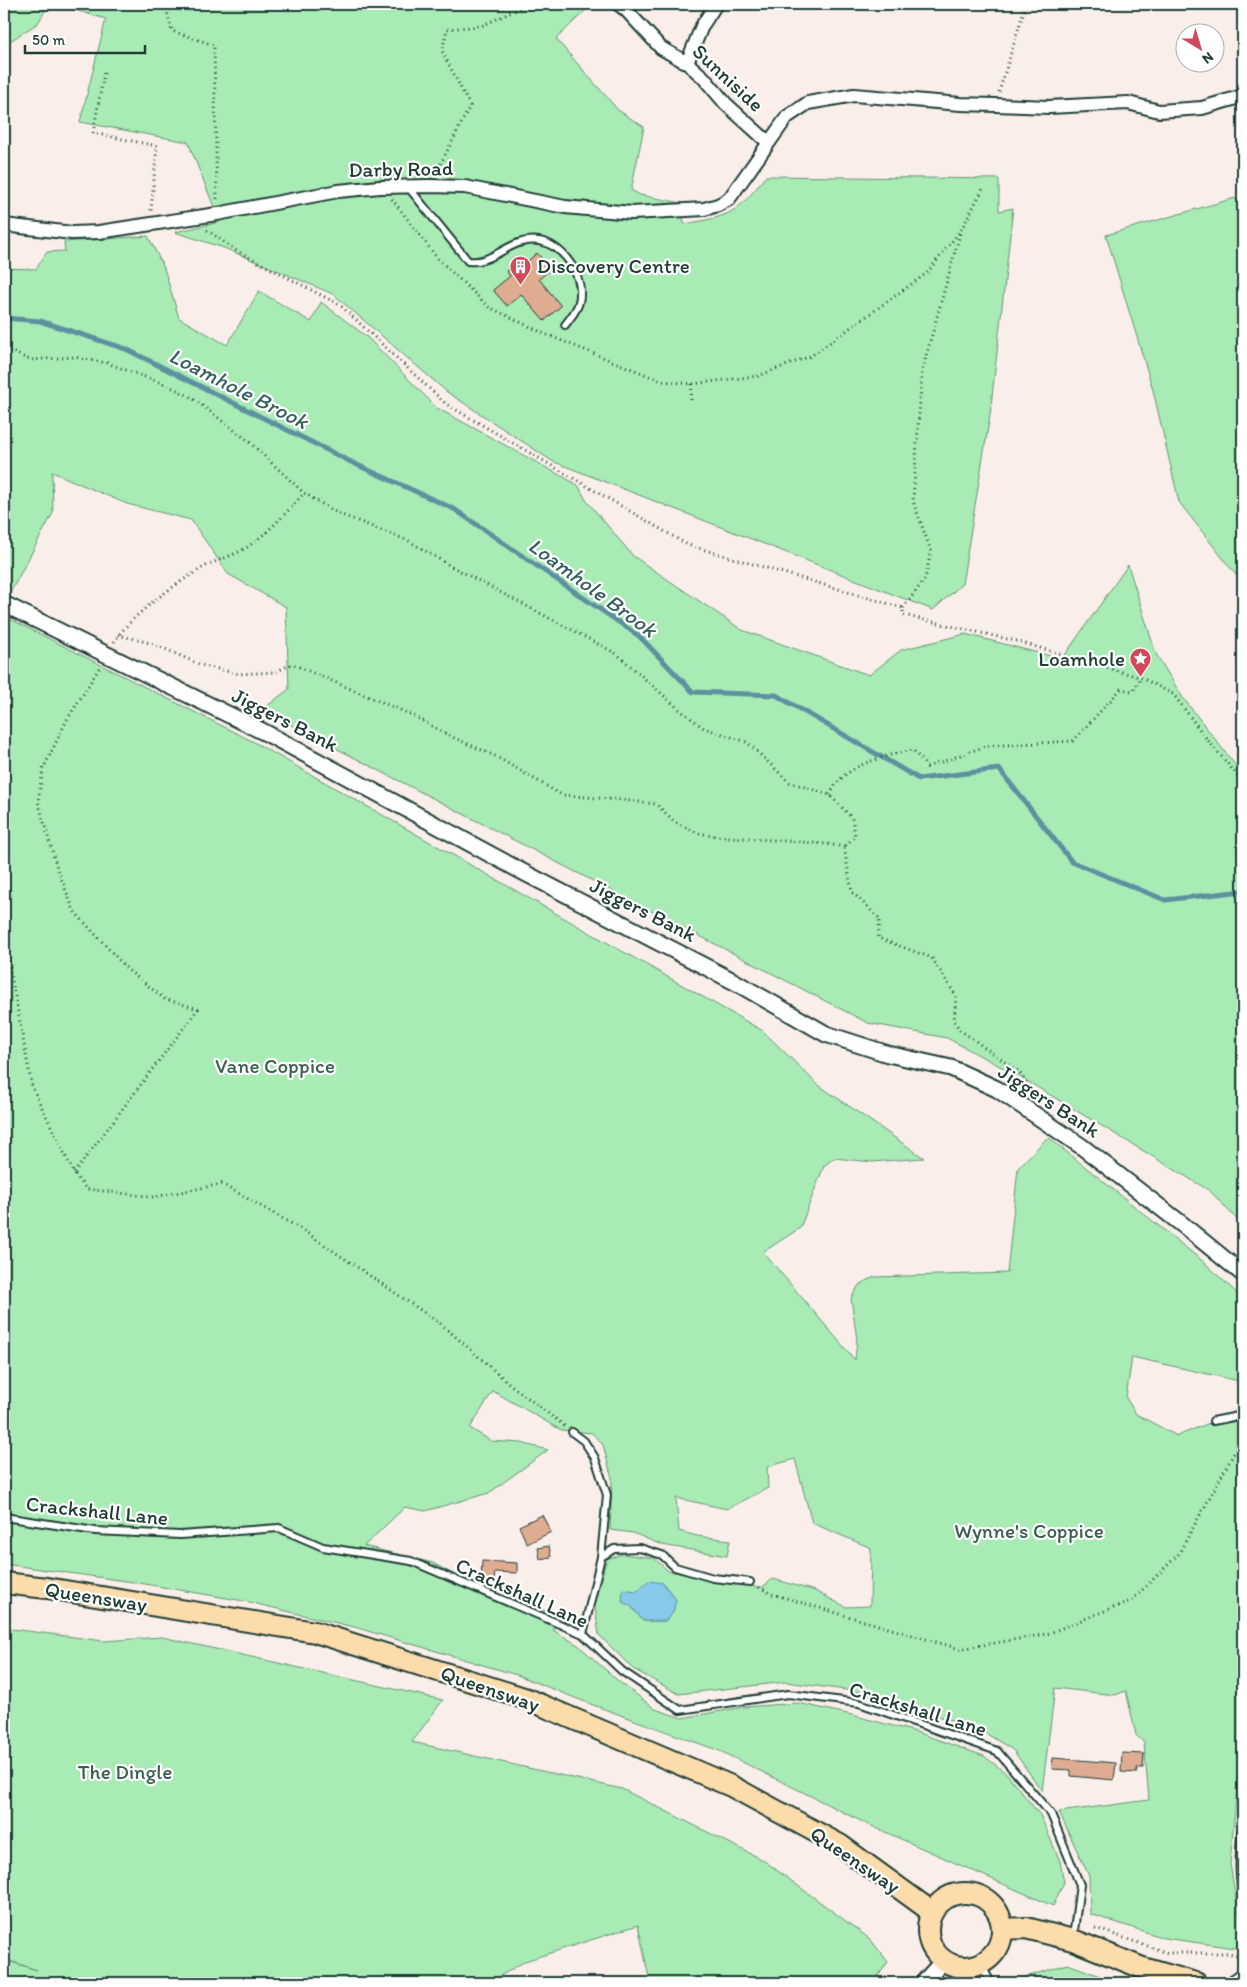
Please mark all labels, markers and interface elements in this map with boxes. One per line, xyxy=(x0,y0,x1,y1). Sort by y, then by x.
scale bar xyxy=(25,22,145,54)
north arrow xyxy=(1174,22,1224,72)
text: 50 m xyxy=(32,31,65,49)
street label: Sunniside xyxy=(688,38,769,117)
text: N xyxy=(1199,48,1217,67)
street label: Darby Road xyxy=(348,155,454,182)
place label: Discovery Centre xyxy=(537,253,690,278)
building icon: Discovery Centre xyxy=(509,254,533,285)
water label: Loamhole Brook xyxy=(165,342,314,436)
water label: Loamhole Brook xyxy=(523,532,664,644)
place label: Loamhole xyxy=(1038,646,1125,671)
place icon: Loamhole xyxy=(1129,647,1153,678)
street label: Jiggers Bank xyxy=(228,682,343,757)
street label: Jiggers Bank xyxy=(586,872,701,947)
park label: Vane Coppice xyxy=(215,1053,335,1078)
street label: Jiggers Bank xyxy=(994,1059,1105,1143)
street label: Crackshall Lane xyxy=(25,1491,169,1530)
park label: Wynne's Coppice xyxy=(954,1518,1104,1543)
street label: Crackshall Lane xyxy=(452,1552,592,1633)
street label: Queensway xyxy=(43,1576,149,1617)
street label: Queensway xyxy=(437,1660,543,1717)
street label: Crackshall Lane xyxy=(846,1676,990,1741)
park label: The Dingle xyxy=(78,1759,172,1784)
street label: Queensway xyxy=(806,1820,905,1899)

